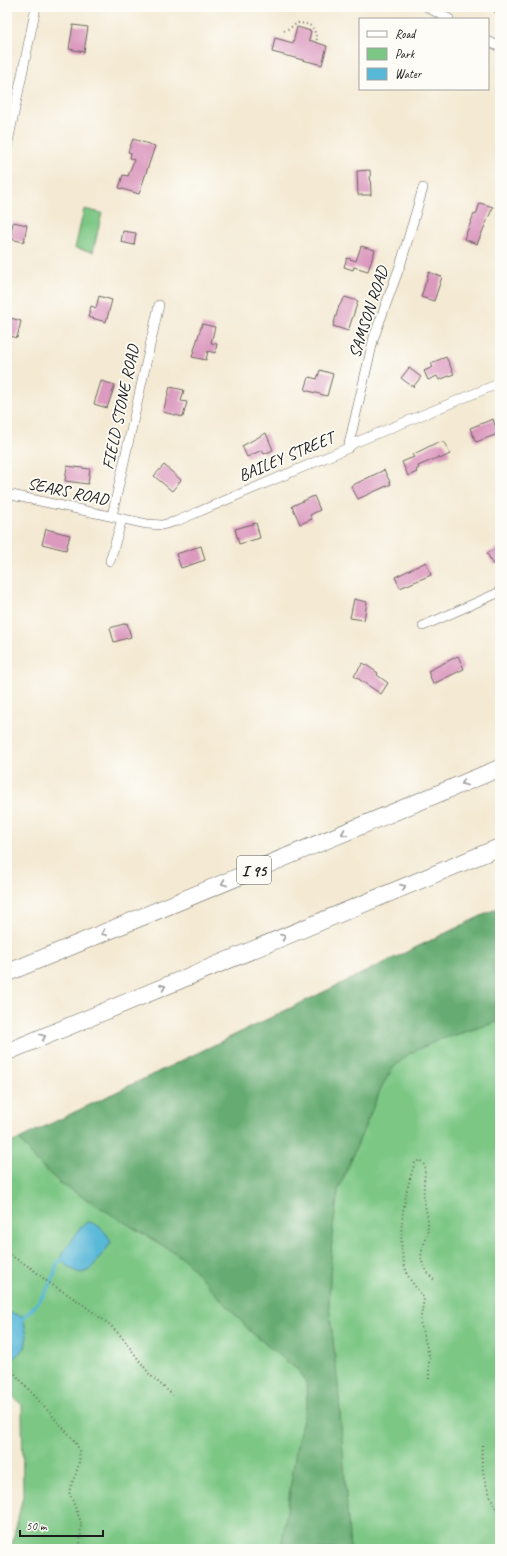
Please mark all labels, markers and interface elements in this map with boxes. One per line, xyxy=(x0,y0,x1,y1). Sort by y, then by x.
legend xyxy=(359,18,489,90)
text: Road xyxy=(395,26,417,42)
text: Park xyxy=(395,46,416,62)
text: Water xyxy=(395,66,423,82)
street label: SAMSON ROAD xyxy=(344,262,394,360)
street label: FIELD STONE ROAD xyxy=(97,342,144,471)
street label: BAILEY STREET xyxy=(235,426,340,486)
street label: SEARS ROAD xyxy=(26,473,111,511)
one-way arrow xyxy=(461,778,468,786)
one-way arrow xyxy=(340,828,348,836)
road number: I 95 xyxy=(237,856,271,884)
one-way arrow xyxy=(220,878,227,886)
one-way arrow xyxy=(400,884,407,892)
one-way arrow xyxy=(100,928,107,936)
one-way arrow xyxy=(280,934,287,942)
one-way arrow xyxy=(159,984,167,992)
one-way arrow xyxy=(39,1034,46,1042)
scale bar xyxy=(20,1512,103,1538)
text: 50 m xyxy=(26,1518,48,1534)

